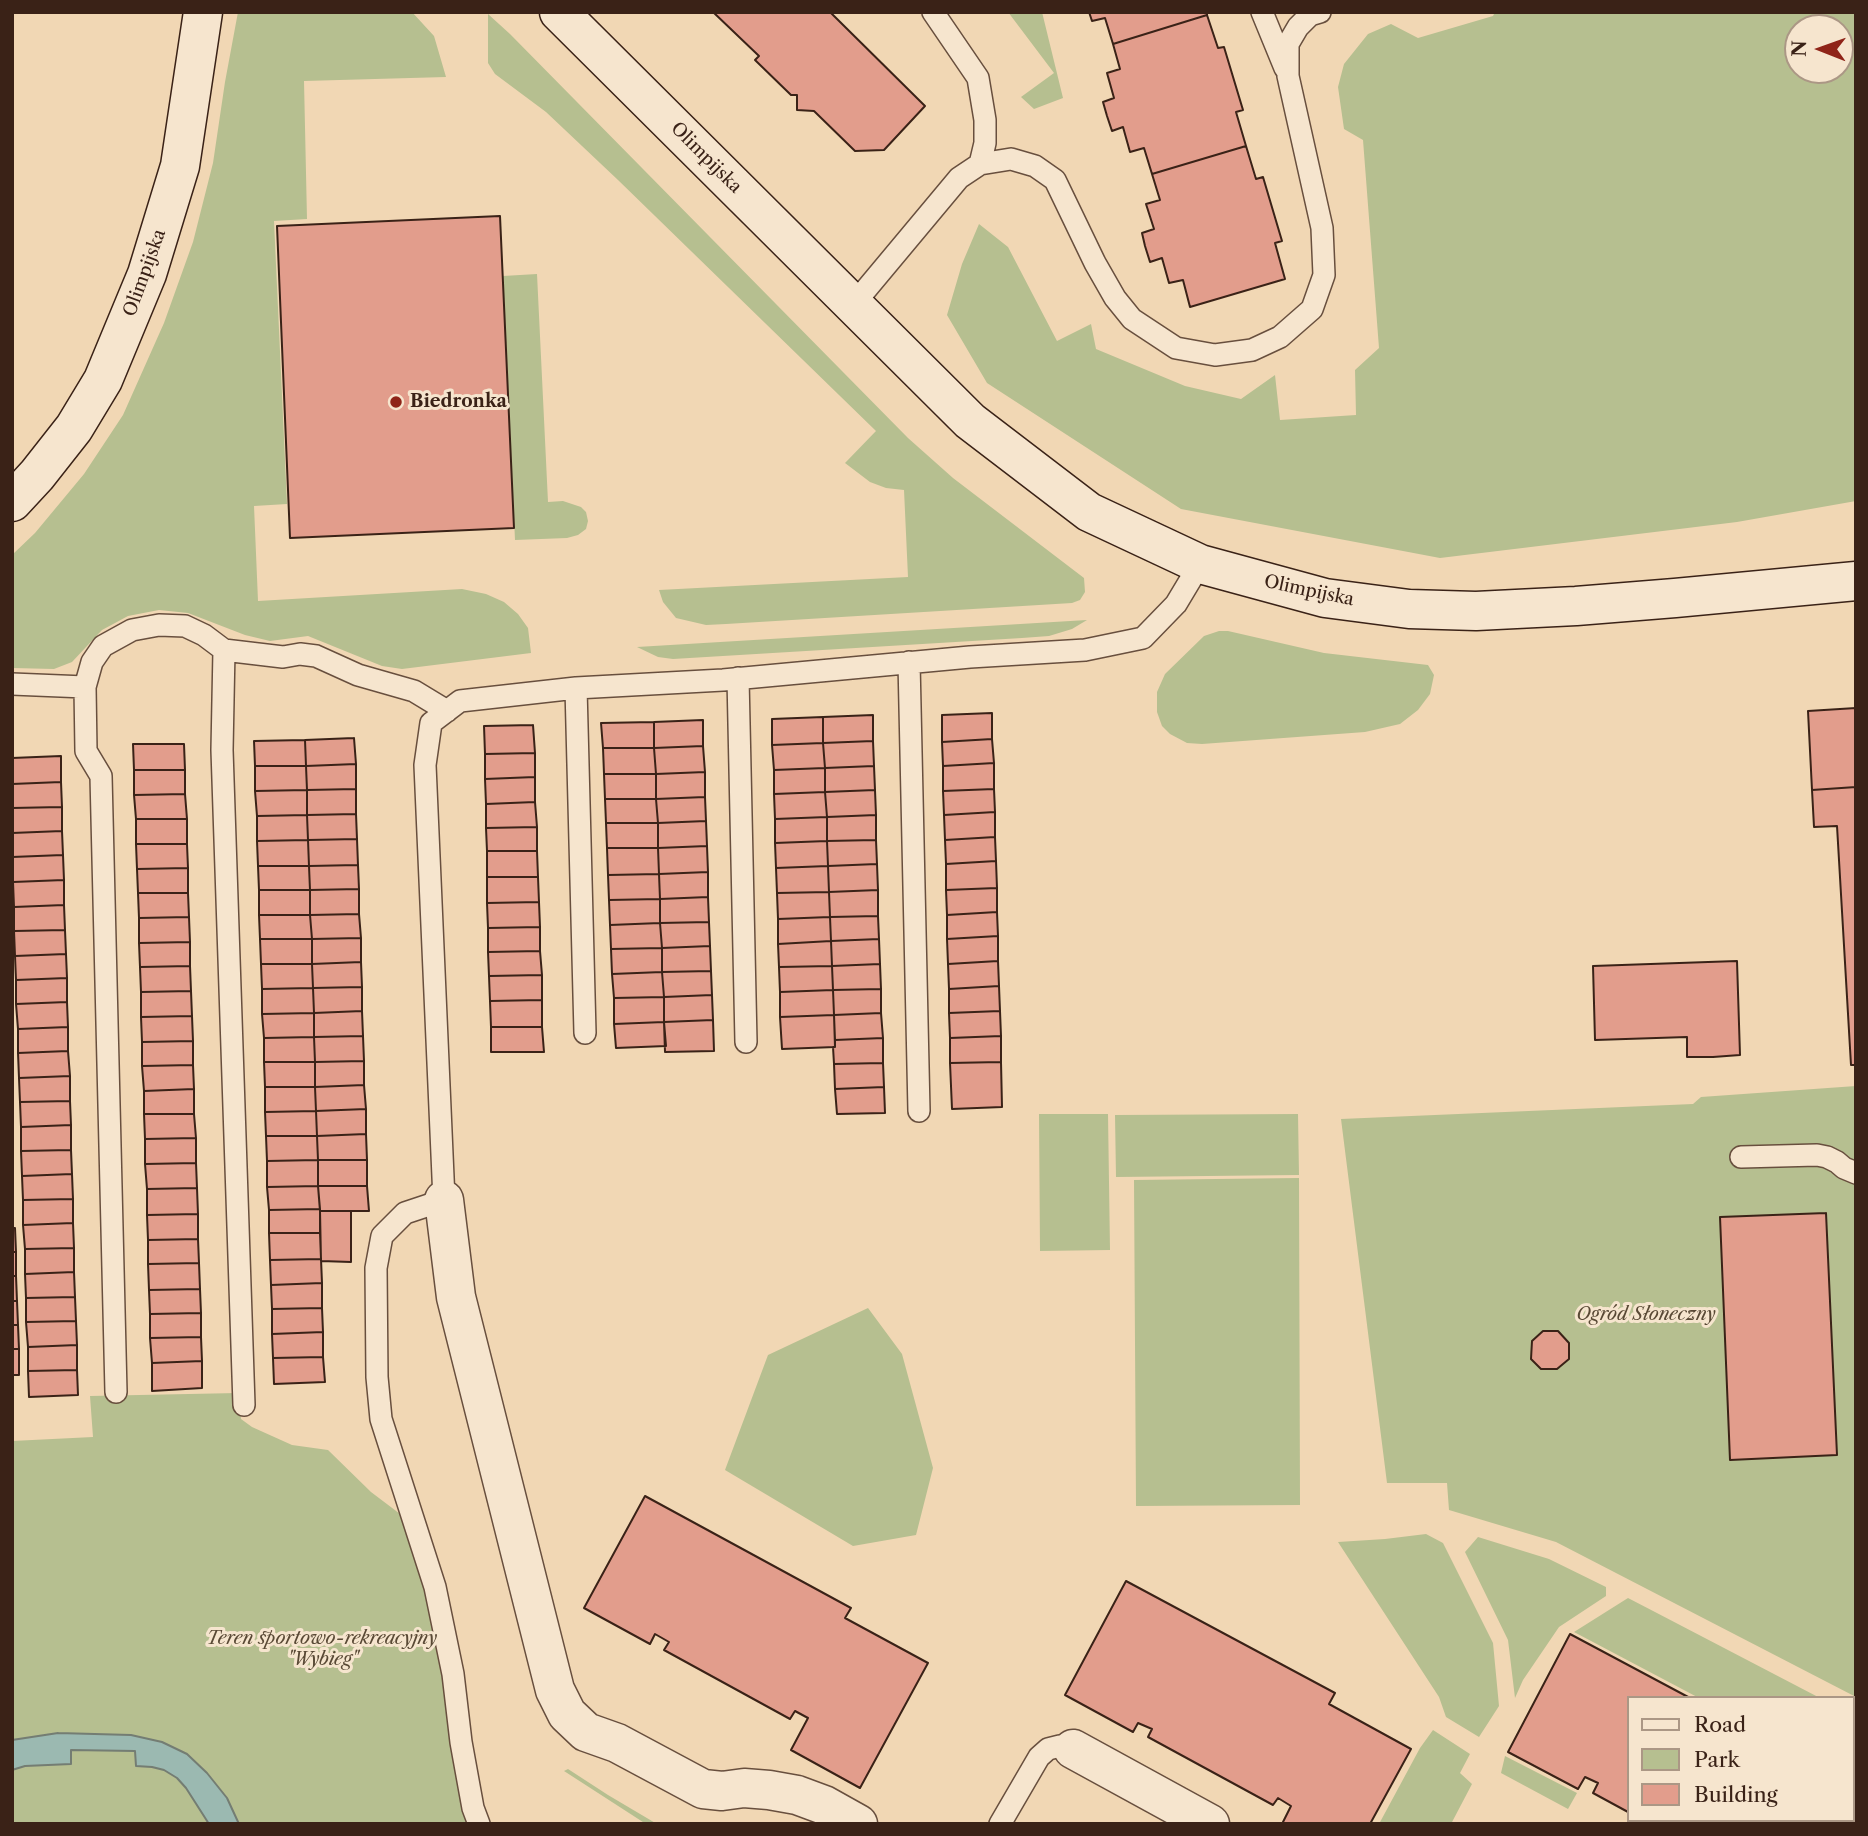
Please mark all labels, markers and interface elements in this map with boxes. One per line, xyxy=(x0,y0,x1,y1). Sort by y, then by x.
north arrow xyxy=(1784,14,1854,84)
text: N xyxy=(1788,40,1811,57)
street label: Olimpijska xyxy=(666,118,746,198)
street label: Olimpijska xyxy=(119,226,171,320)
place label: Biedronka xyxy=(410,391,507,413)
marker: Biedronka xyxy=(388,394,404,410)
street label: Olimpijska xyxy=(1262,571,1356,611)
park label: Ogród Słoneczny xyxy=(1576,1304,1716,1326)
park label: Teren sportowo-rekreacyjny "Wybieg" xyxy=(207,1628,437,1670)
legend xyxy=(1626,1696,1854,1822)
text: Road xyxy=(1694,1712,1746,1737)
text: Park xyxy=(1694,1747,1740,1772)
text: Building xyxy=(1694,1782,1778,1807)

